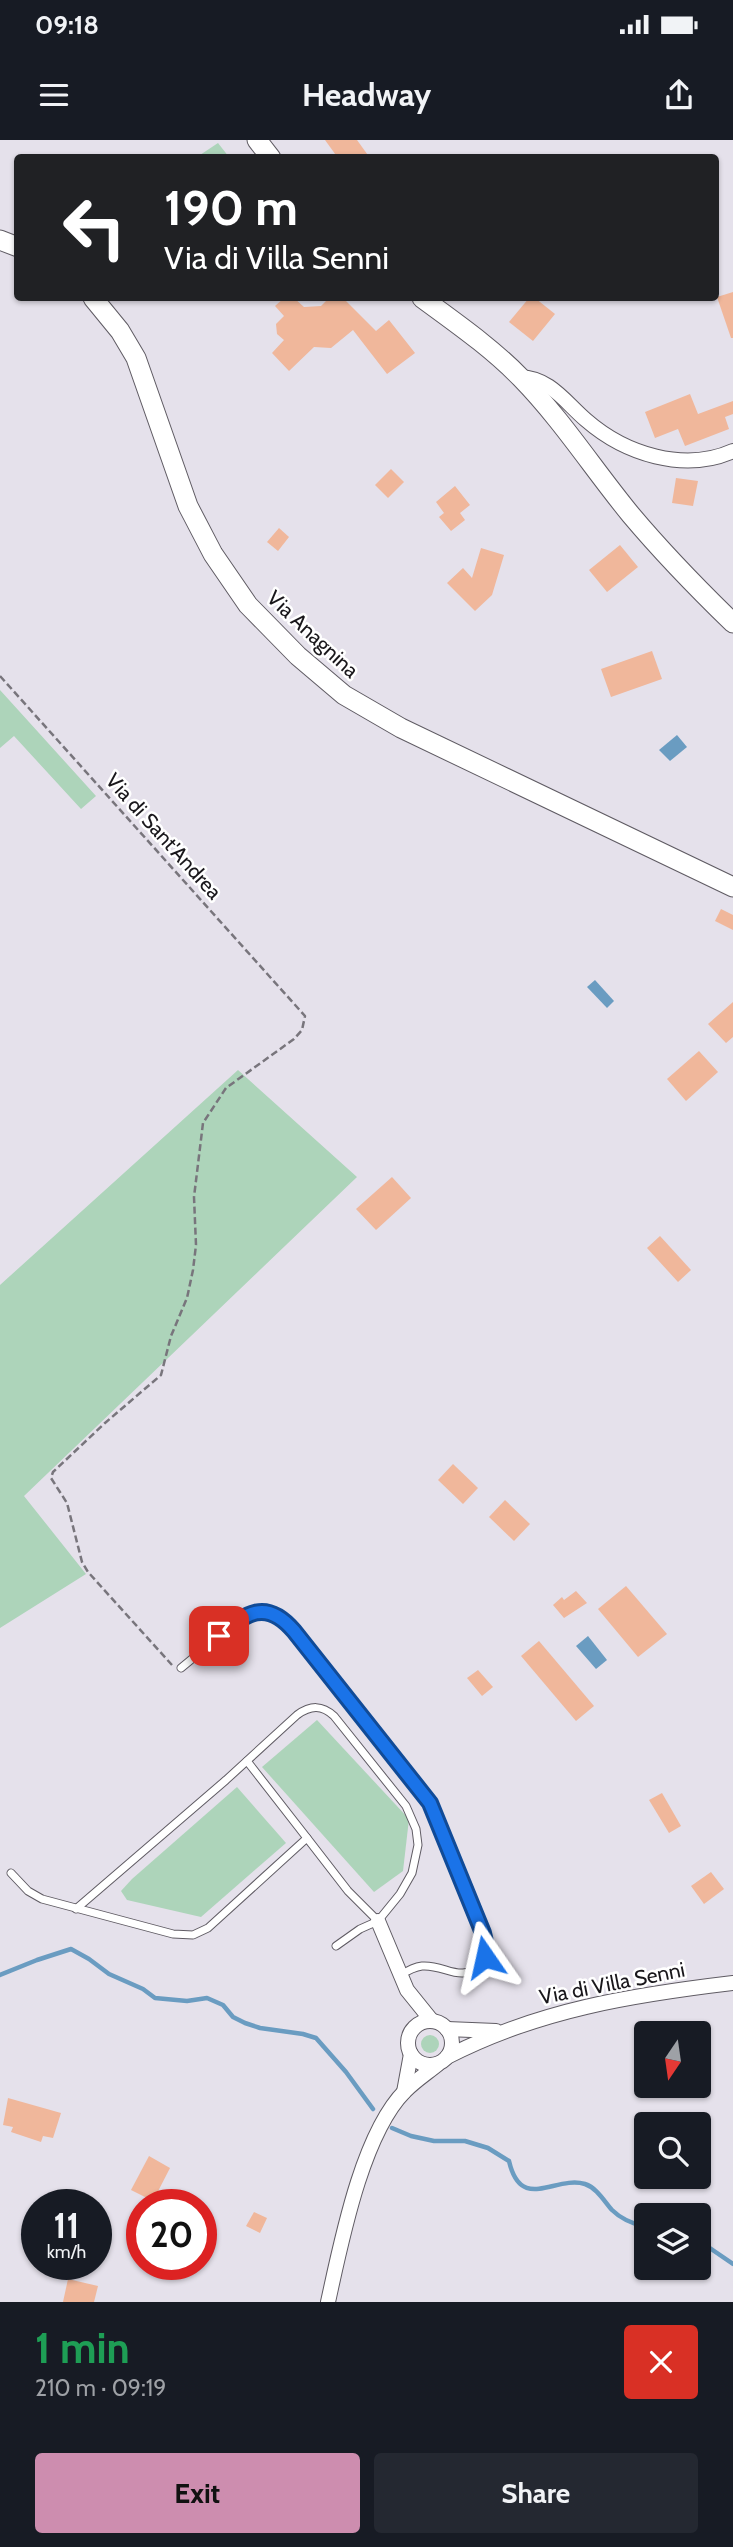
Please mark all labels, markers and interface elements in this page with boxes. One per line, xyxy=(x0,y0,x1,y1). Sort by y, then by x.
text: 09:18 xyxy=(35,9,99,41)
text: Headway xyxy=(302,75,431,114)
icon: menu xyxy=(35,76,73,114)
icon: share xyxy=(660,76,698,114)
text: 190 m xyxy=(164,178,298,237)
icon: left xyxy=(49,182,140,273)
text: Via di Villa Senni xyxy=(164,238,389,277)
street label: Via Anagnina xyxy=(262,585,364,683)
street label: Via di Sant'Andrea xyxy=(101,768,227,904)
pin xyxy=(189,1606,249,1666)
icon: arrive xyxy=(200,1617,238,1655)
position arrow xyxy=(448,1920,522,1994)
street label: Via di Villa Senni xyxy=(537,1957,687,2009)
north arrow xyxy=(634,2021,710,2098)
map controls xyxy=(634,2021,711,2280)
button: search xyxy=(634,2112,711,2189)
speed limit sign: 20 xyxy=(126,2189,217,2280)
button: layers xyxy=(634,2203,711,2280)
text: 11 xyxy=(54,2204,79,2247)
text: km/h xyxy=(47,2241,86,2263)
text: 1 min xyxy=(35,2322,130,2374)
button: close xyxy=(624,2325,698,2399)
text: 210 m · 09:19 xyxy=(35,2374,166,2402)
button: Exit xyxy=(35,2453,360,2533)
button: Share xyxy=(374,2453,698,2533)

